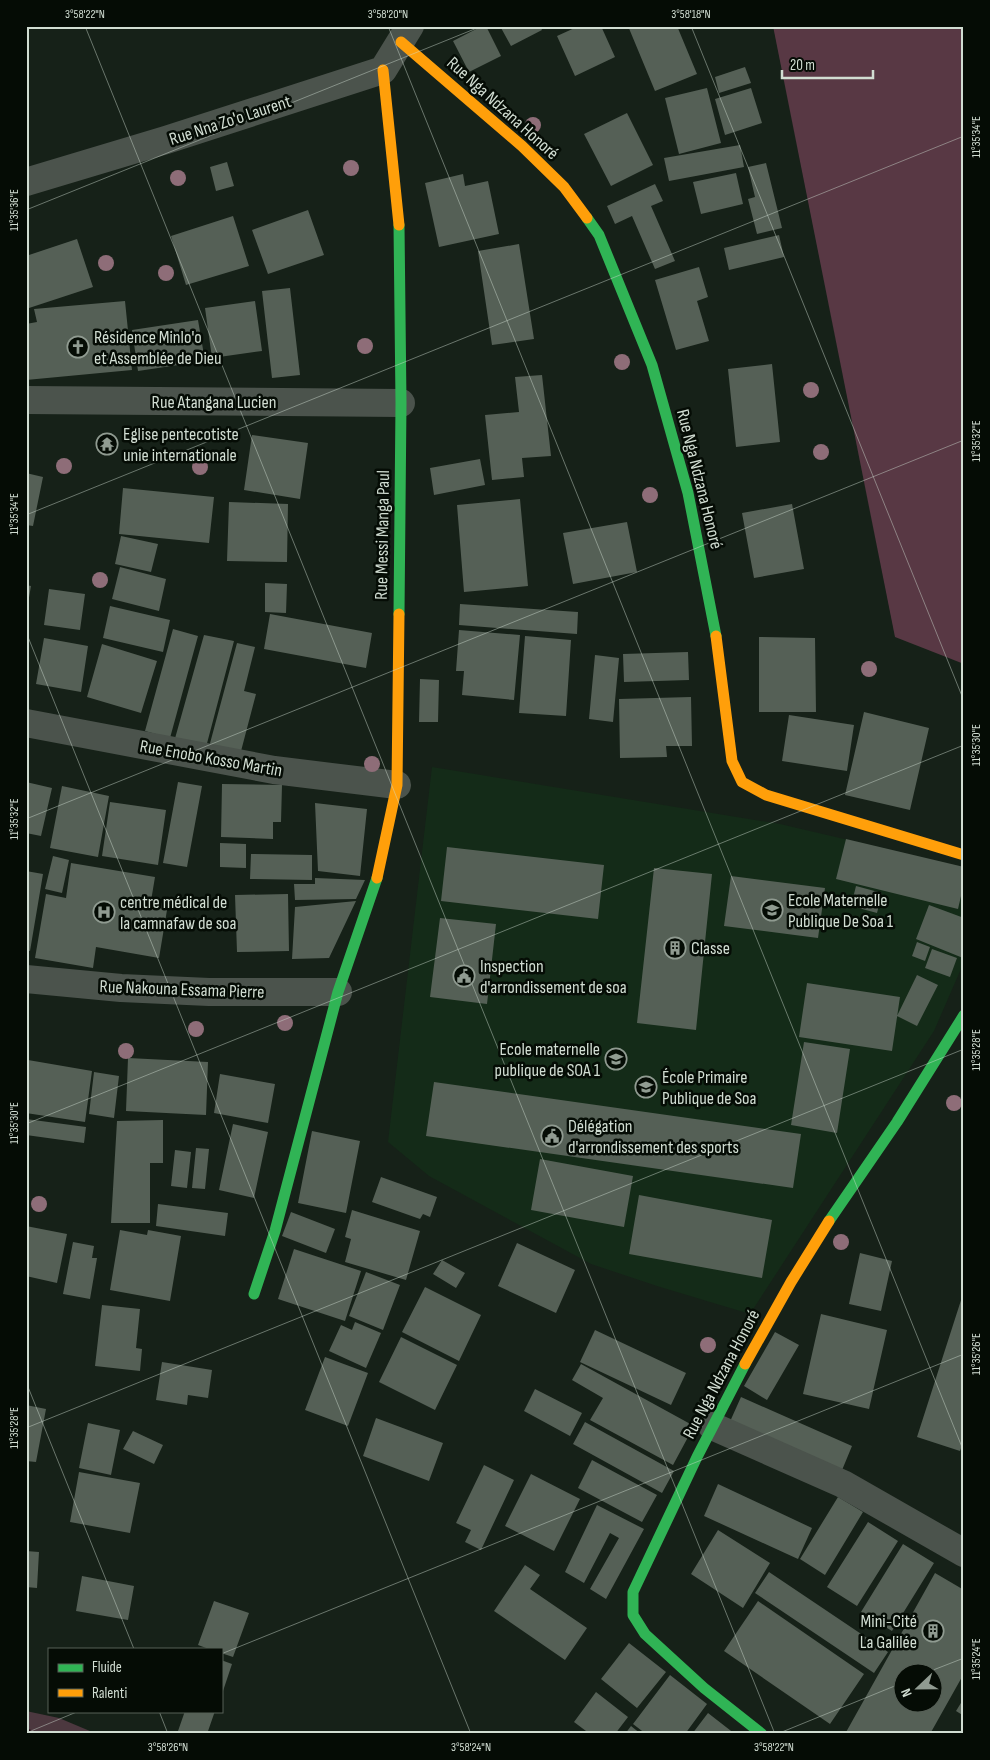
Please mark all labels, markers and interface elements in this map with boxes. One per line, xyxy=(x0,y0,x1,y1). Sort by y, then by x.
text: 3°58'22"N xyxy=(65,7,105,22)
text: 3°58'20"N xyxy=(368,7,408,22)
text: 3°58'18"N xyxy=(671,7,711,22)
scale bar xyxy=(782,48,874,80)
street label: Rue Nga Ndzana Honoré xyxy=(442,53,563,164)
text: 20 m xyxy=(790,56,815,75)
street label: Rue Nna Zo'o Laurent xyxy=(167,91,294,150)
text: 11°35'34"E xyxy=(969,116,984,158)
text: 11°35'36"E xyxy=(7,189,22,231)
place label: Résidence Minlo'o et Assemblée de Dieu xyxy=(94,327,222,369)
church icon: Résidence Minlo'o et Assemblée de Dieu xyxy=(66,335,90,359)
street label: Rue Atangana Lucien xyxy=(152,392,276,413)
street label: Rue Nga Ndzana Honoré xyxy=(672,407,727,551)
text: 11°35'32"E xyxy=(969,420,984,462)
place label: Eglise pentecotiste unie internationale xyxy=(123,424,239,466)
temple icon: Eglise pentecotiste unie internationale xyxy=(95,432,119,456)
street label: Rue Messi Manga Paul xyxy=(371,470,394,600)
text: 11°35'34"E xyxy=(7,493,22,535)
text: 11°35'30"E xyxy=(969,724,984,766)
street label: Rue Enobo Kosso Martin xyxy=(138,736,284,781)
text: 11°35'32"E xyxy=(7,798,22,840)
place label: Ecole Maternelle Publique De Soa 1 xyxy=(788,890,894,932)
place label: centre médical de la camnafaw de soa xyxy=(120,892,237,934)
school or university icon: Ecole Maternelle Publique De Soa 1 xyxy=(760,898,784,922)
hospital icon: centre médical de la camnafaw de soa xyxy=(92,900,116,924)
building icon: Classe xyxy=(663,936,687,960)
place label: Classe xyxy=(691,938,730,959)
place label: Inspection d'arrondissement de soa xyxy=(480,956,627,998)
public building icon: Inspection d'arrondissement de soa xyxy=(452,964,476,988)
street label: Rue Nakouna Essama Pierre xyxy=(99,976,265,1003)
text: 11°35'28"E xyxy=(969,1029,984,1071)
place label: Ecole maternelle publique de SOA 1 xyxy=(494,1039,601,1081)
school or university icon: Ecole maternelle publique de SOA 1 xyxy=(604,1047,628,1071)
place label: École Primaire Publique de Soa xyxy=(662,1067,757,1109)
school or university icon: École Primaire Publique de Soa xyxy=(634,1075,658,1099)
text: 11°35'30"E xyxy=(7,1102,22,1144)
place label: Délégation d'arrondissement des sports xyxy=(568,1116,739,1158)
public building icon: Délégation d'arrondissement des sports xyxy=(540,1124,564,1148)
street label: Rue Nga Ndzana Honoré xyxy=(679,1306,764,1442)
text: 11°35'26"E xyxy=(969,1333,984,1375)
text: 11°35'28"E xyxy=(7,1407,22,1449)
place label: Mini-Cité La Galilée xyxy=(860,1611,917,1653)
building icon: Mini-Cité La Galilée xyxy=(921,1619,945,1643)
text: 11°35'24"E xyxy=(969,1638,984,1680)
legend xyxy=(48,1648,222,1712)
text: Fluide xyxy=(92,1658,122,1677)
north arrow xyxy=(892,1662,942,1712)
text: Ralenti xyxy=(92,1684,127,1703)
text: N xyxy=(897,1686,916,1699)
text: 3°58'26"N xyxy=(148,1740,188,1755)
text: 3°58'24"N xyxy=(451,1740,491,1755)
text: 3°58'22"N xyxy=(754,1740,794,1755)

